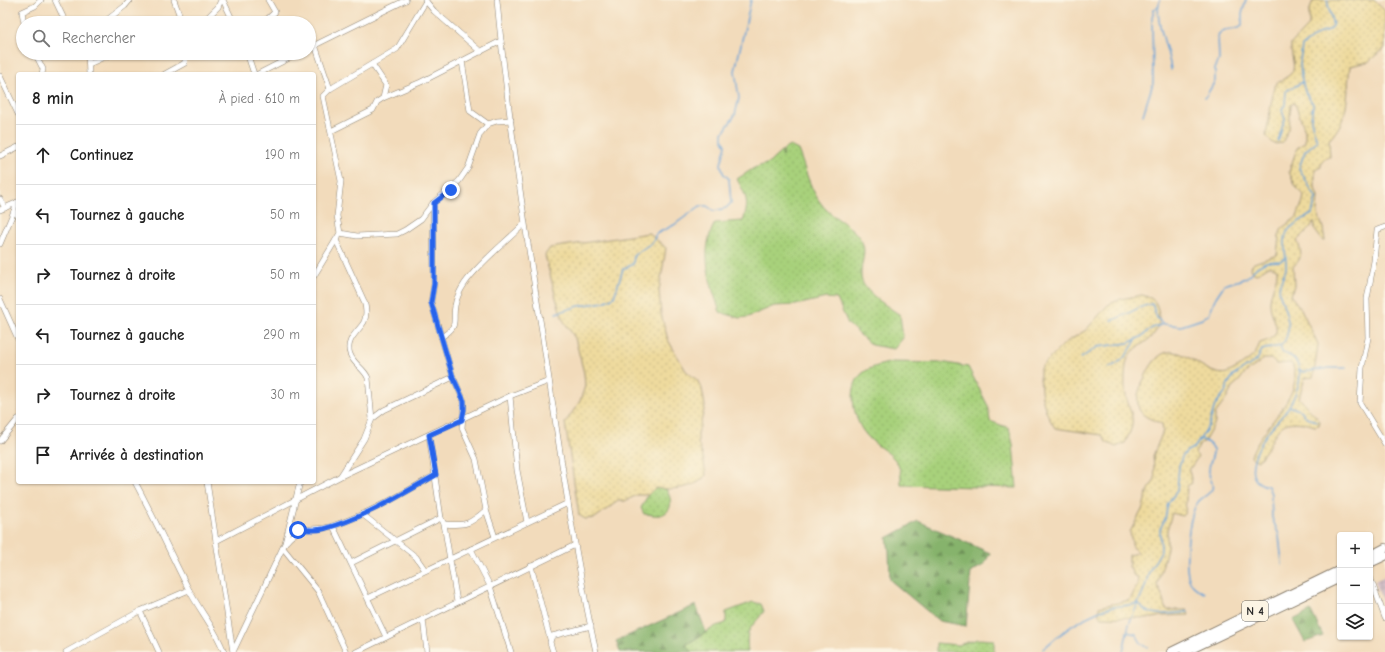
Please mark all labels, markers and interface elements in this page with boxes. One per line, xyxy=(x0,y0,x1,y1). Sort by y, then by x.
search box xyxy=(16,16,316,60)
icon: search xyxy=(30,27,52,49)
text: Rechercher xyxy=(62,29,135,47)
text: 8 min xyxy=(32,89,74,108)
text: À pied · 610 m xyxy=(219,91,300,106)
icon: ahead xyxy=(32,144,54,166)
text: Continuez xyxy=(70,146,133,164)
text: 190 m xyxy=(265,147,300,162)
route end xyxy=(442,181,460,199)
icon: left xyxy=(32,204,54,226)
text: Tournez à gauche xyxy=(70,206,184,224)
text: 50 m xyxy=(270,207,300,222)
icon: right xyxy=(32,264,54,286)
text: Tournez à droite xyxy=(70,266,175,284)
text: 50 m xyxy=(270,267,300,282)
icon: left xyxy=(32,324,54,346)
text: Tournez à gauche xyxy=(70,326,184,344)
text: 290 m xyxy=(263,327,300,342)
icon: right xyxy=(32,384,54,406)
text: Tournez à droite xyxy=(70,386,175,404)
text: 30 m xyxy=(270,387,300,402)
icon: arrive xyxy=(32,444,54,466)
text: Arrivée à destination xyxy=(70,446,204,464)
route start xyxy=(289,521,307,539)
map controls xyxy=(1337,532,1373,640)
button: + xyxy=(1337,532,1373,568)
button: − xyxy=(1337,568,1373,604)
road number: N 4 xyxy=(1242,601,1268,621)
button: layers xyxy=(1337,604,1373,640)

